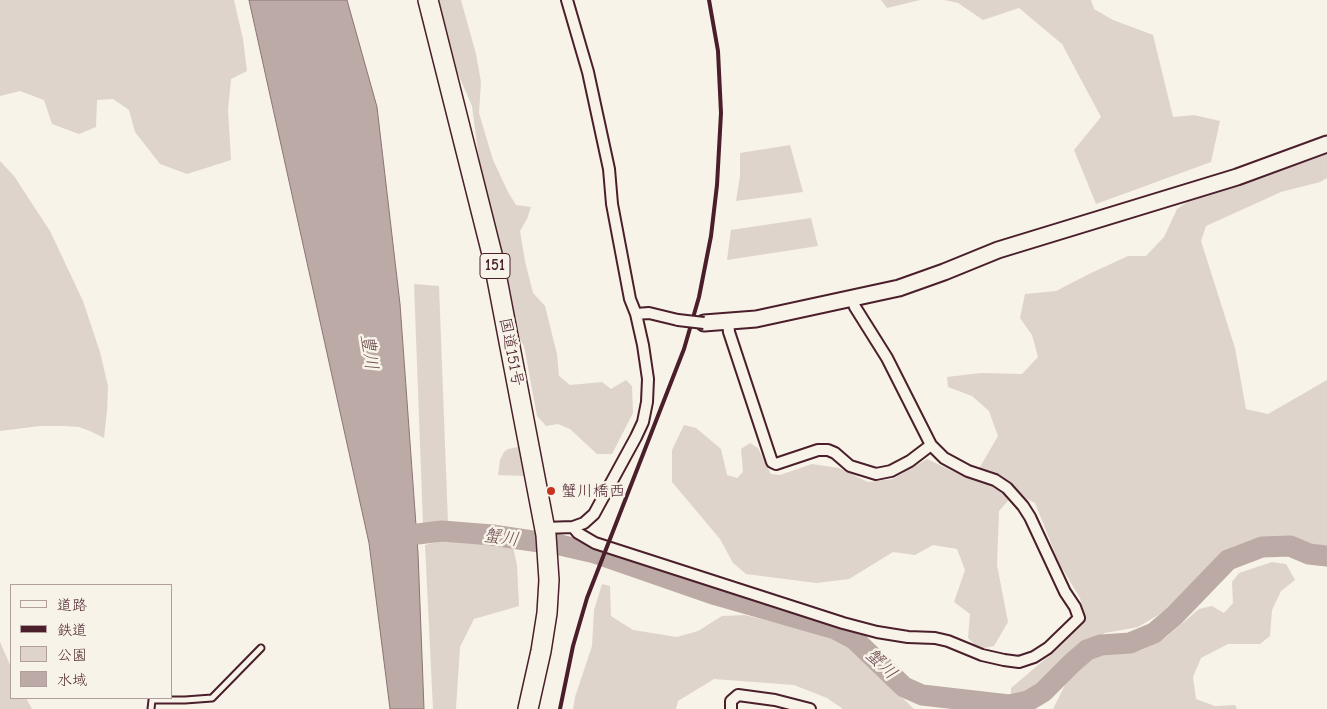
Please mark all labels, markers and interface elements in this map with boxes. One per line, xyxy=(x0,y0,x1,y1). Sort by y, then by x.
road number: 151 xyxy=(480,254,510,278)
street label: 国道151号 xyxy=(495,316,527,388)
water label: 豊川 xyxy=(356,333,382,371)
place label: 蟹川橋西 xyxy=(561,481,625,501)
marker: 蟹川橋西 xyxy=(545,485,557,497)
water label: 蟹川 xyxy=(482,525,520,551)
legend xyxy=(10,584,172,699)
text: 道路 xyxy=(57,596,87,614)
text: 鉄道 xyxy=(57,621,87,639)
water label: 蟹川 xyxy=(861,644,901,684)
text: 公園 xyxy=(57,646,87,664)
text: 水域 xyxy=(57,671,87,689)

